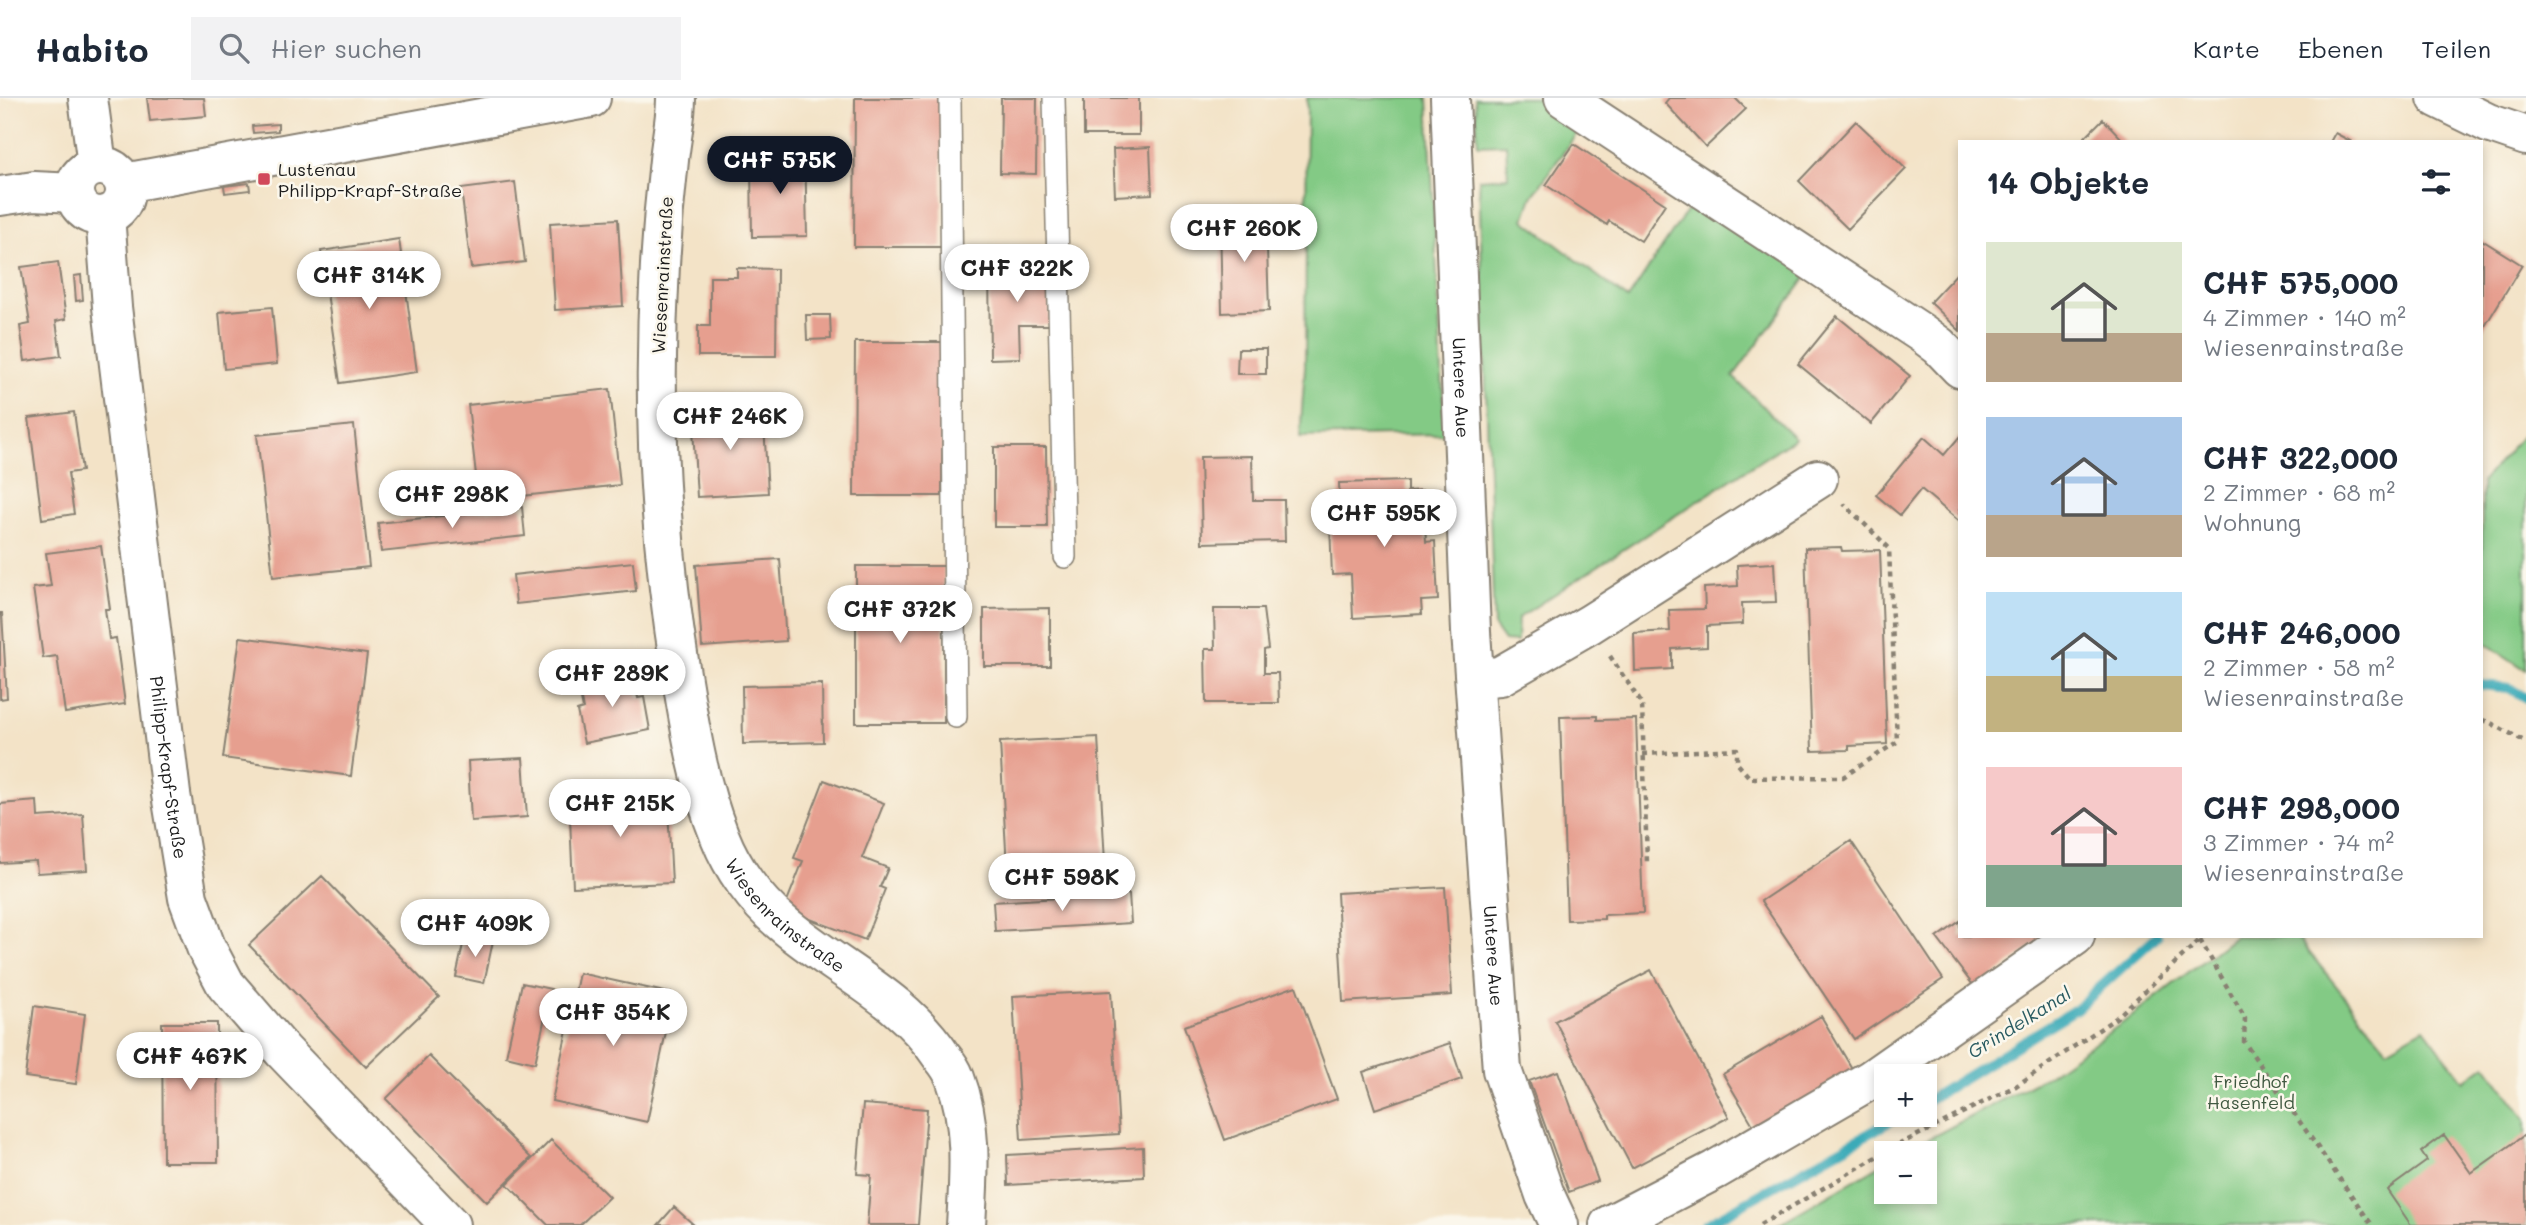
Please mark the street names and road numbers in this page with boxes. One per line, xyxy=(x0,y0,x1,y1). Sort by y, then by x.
street label: Wiesenrainstraße xyxy=(646,196,678,354)
street label: Untere Aue xyxy=(1447,337,1475,438)
street label: Philipp-Krapf-Straße xyxy=(145,674,193,860)
street label: Wiesenrainstraße xyxy=(720,854,850,978)
street label: Untere Aue xyxy=(1478,905,1509,1007)

